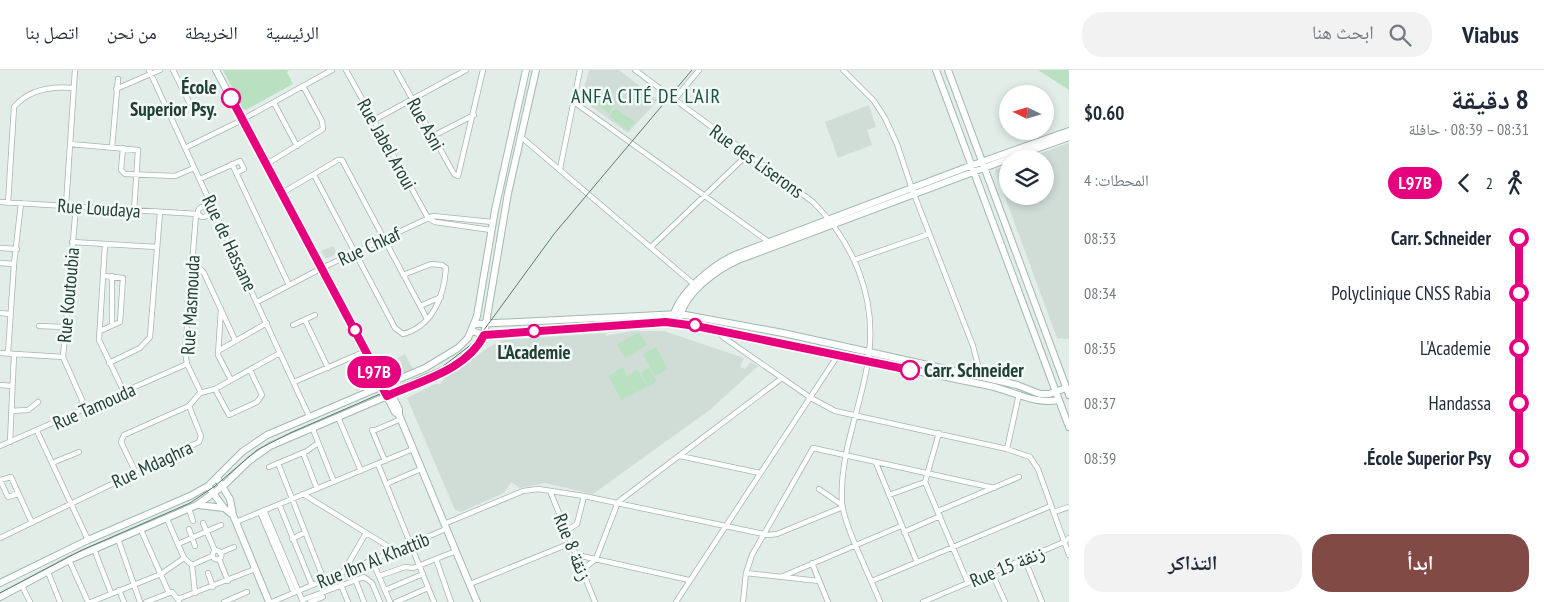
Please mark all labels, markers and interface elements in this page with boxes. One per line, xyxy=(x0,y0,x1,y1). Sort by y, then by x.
search box xyxy=(1082,12,1432,57)
text: Viabus xyxy=(1462,19,1519,50)
text: ابحث هنا xyxy=(1312,20,1374,44)
text: اتصل بنا xyxy=(25,21,79,44)
text: من نحن xyxy=(107,21,157,44)
text: الخريطة xyxy=(185,21,238,44)
text: الرئيسية xyxy=(266,21,319,44)
icon: search xyxy=(1386,21,1414,49)
place label: École Superior Psy. xyxy=(130,75,217,121)
text: 8 دقيقة xyxy=(1451,80,1529,117)
district label: ANFA CITÉ DE L'AIR xyxy=(571,83,721,109)
north arrow xyxy=(999,85,1054,140)
map controls xyxy=(999,85,1054,205)
marker: École Superior Psy. xyxy=(221,88,241,108)
street label: Rue Asni xyxy=(402,93,450,155)
street label: Rue Jabel Aroui xyxy=(352,94,422,194)
text: $0.60 xyxy=(1084,101,1124,125)
street label: Rue des Liserons xyxy=(705,119,809,203)
text: 08:31 – 08:39 · حافلة xyxy=(1408,119,1529,139)
button: layers xyxy=(999,150,1054,205)
icon: back xyxy=(1450,169,1478,197)
icon: walk xyxy=(1501,169,1529,197)
text: المحطات: 4 xyxy=(1084,170,1149,190)
text: L97B xyxy=(1398,171,1432,194)
text: 2 xyxy=(1486,173,1493,193)
street label: Rue de Hassane xyxy=(197,191,263,295)
street label: Rue Loudaya xyxy=(57,193,141,223)
street label: Rue Chkaf xyxy=(334,221,405,271)
text: Carr. Schneider xyxy=(1391,226,1491,250)
text: 08:33 xyxy=(1084,228,1116,248)
street label: Rue Koutoubia xyxy=(52,246,84,344)
street label: Rue Masmouda xyxy=(175,254,205,356)
text: Polyclinique CNSS Rabia xyxy=(1331,281,1491,305)
text: 08:34 xyxy=(1084,283,1116,303)
unlabelled marker xyxy=(688,318,702,332)
unlabelled marker xyxy=(348,323,362,337)
marker: L'Academie xyxy=(527,324,541,338)
text: L'Academie xyxy=(1420,336,1491,360)
text: 08:35 xyxy=(1084,338,1116,358)
place label: L'Academie xyxy=(497,340,571,364)
line badge: L97B xyxy=(339,356,409,388)
place label: Carr. Schneider xyxy=(924,358,1024,382)
text: L97B xyxy=(357,360,391,383)
marker: Carr. Schneider xyxy=(900,360,920,380)
street label: Rue Tamouda xyxy=(49,377,139,435)
text: Handassa xyxy=(1429,391,1491,415)
text: 08:37 xyxy=(1084,393,1116,413)
street label: Rue Mdaghra xyxy=(108,435,196,493)
text: École Superior Psy. xyxy=(1363,446,1491,470)
text: 08:39 xyxy=(1084,448,1116,468)
street label: Rue 8 زنقة xyxy=(549,510,597,584)
street label: Rue Ibn Al Khattib xyxy=(313,527,433,593)
button: التذاكر xyxy=(1084,534,1302,592)
button: ابدأ xyxy=(1312,534,1529,592)
street label: Rue 15 زنقة xyxy=(966,540,1048,592)

